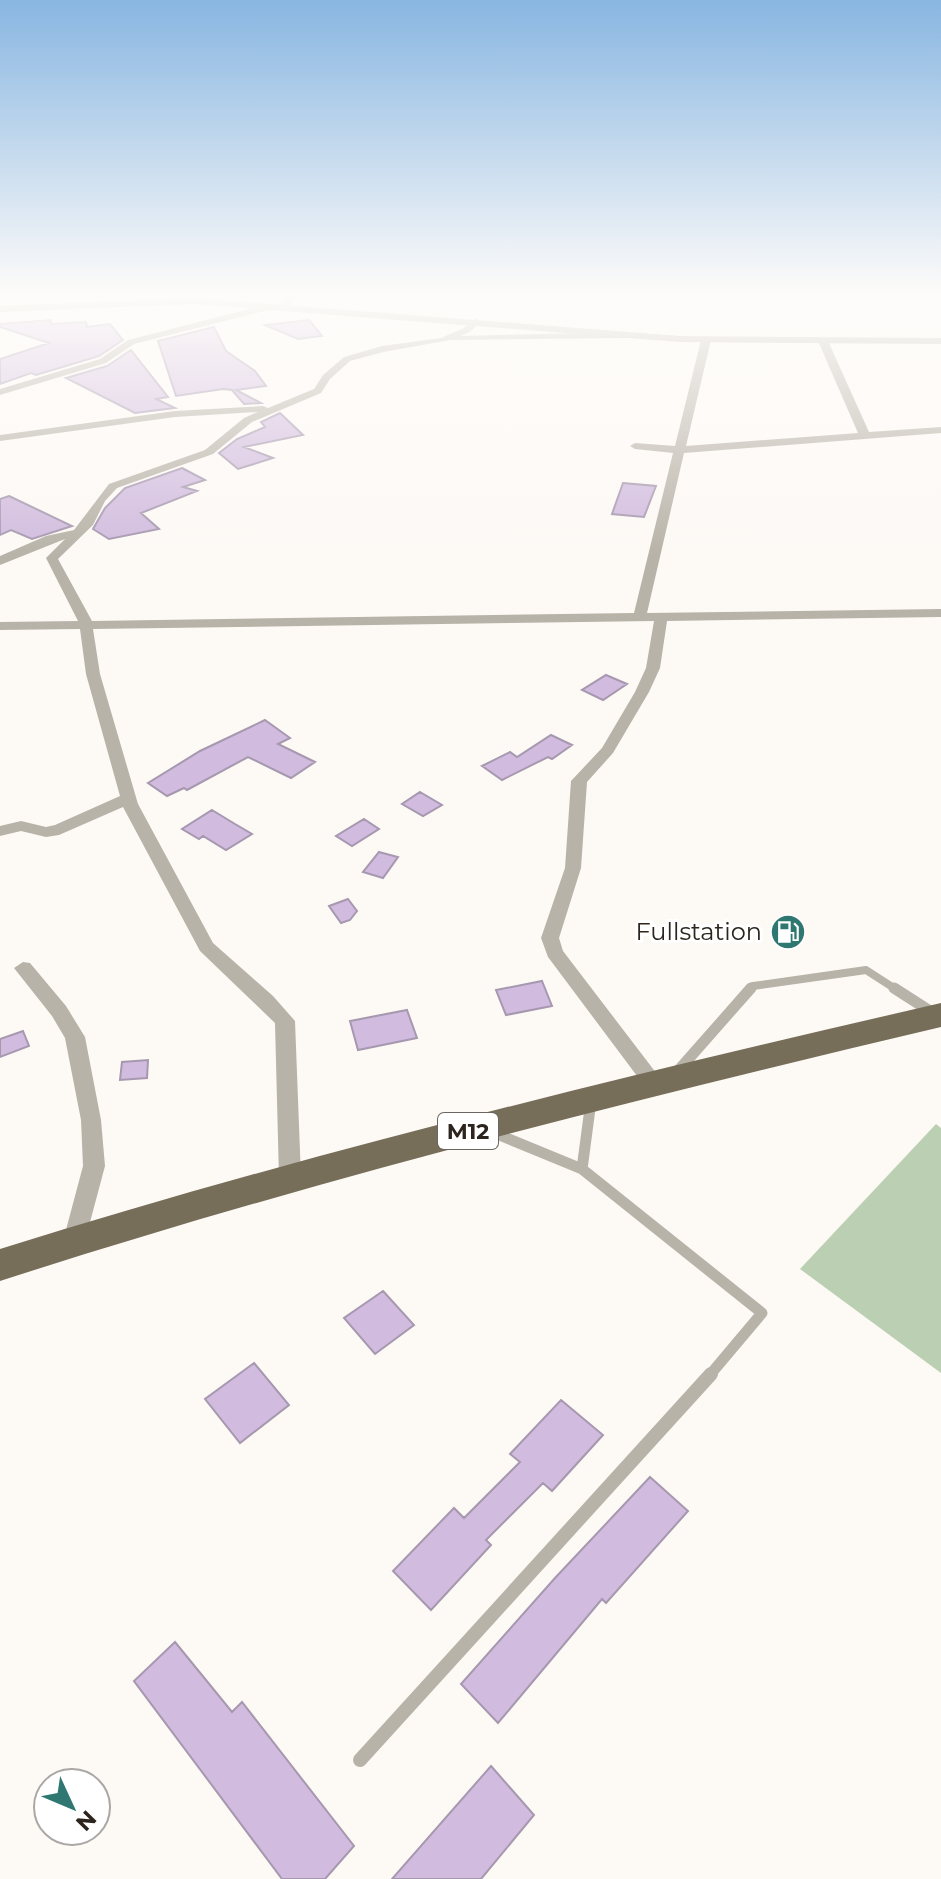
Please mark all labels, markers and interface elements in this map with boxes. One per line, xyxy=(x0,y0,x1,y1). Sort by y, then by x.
fuel station icon: Fullstation xyxy=(769,913,807,951)
place label: Fullstation xyxy=(636,917,762,946)
road number: M12 xyxy=(438,1113,498,1149)
north arrow xyxy=(32,1767,112,1847)
text: N xyxy=(70,1805,102,1836)

